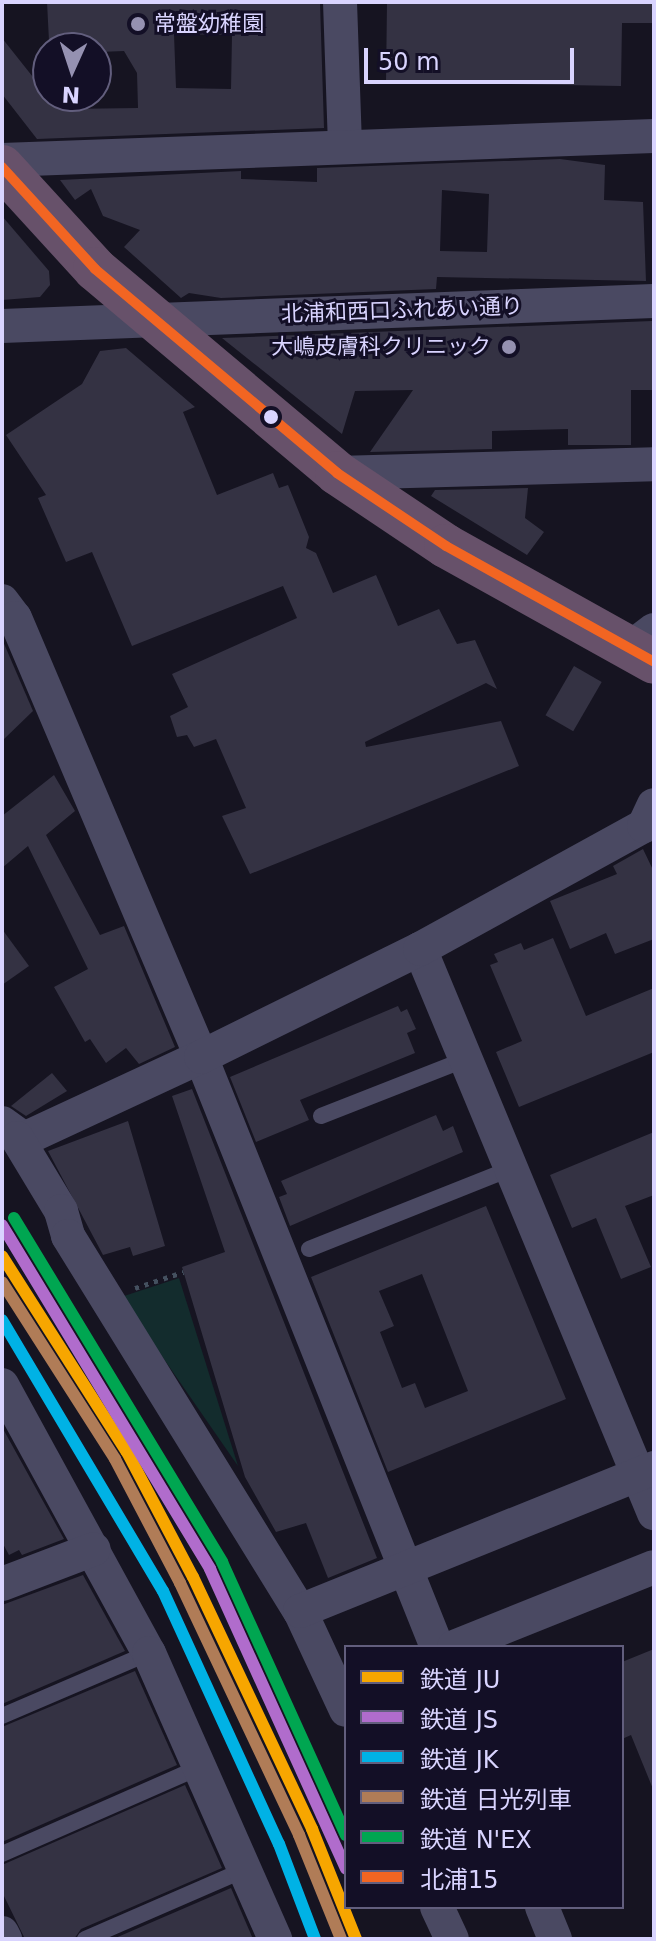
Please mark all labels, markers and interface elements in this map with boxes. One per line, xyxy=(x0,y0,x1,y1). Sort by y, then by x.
place label: 常盤幼稚園 xyxy=(154,11,264,37)
marker: 常盤幼稚園 xyxy=(129,15,147,33)
north arrow xyxy=(32,32,112,112)
scale bar xyxy=(368,32,578,82)
text: 50 m xyxy=(378,48,440,76)
text: N xyxy=(61,82,81,107)
street label: 北浦和西口ふれあい通り xyxy=(281,293,523,327)
place label: 大嶋皮膚科クリニック xyxy=(271,334,491,360)
marker: 大嶋皮膚科クリニック xyxy=(498,336,520,358)
unlabelled marker xyxy=(263,409,279,425)
legend xyxy=(344,1645,624,1909)
text: 鉄道 JU xyxy=(420,1666,500,1694)
text: 鉄道 JS xyxy=(420,1706,498,1734)
text: 鉄道 JK xyxy=(420,1746,498,1774)
text: 鉄道 日光列車 xyxy=(420,1786,572,1814)
text: 鉄道 N'EX xyxy=(420,1826,532,1854)
text: 北浦15 xyxy=(420,1866,499,1894)

